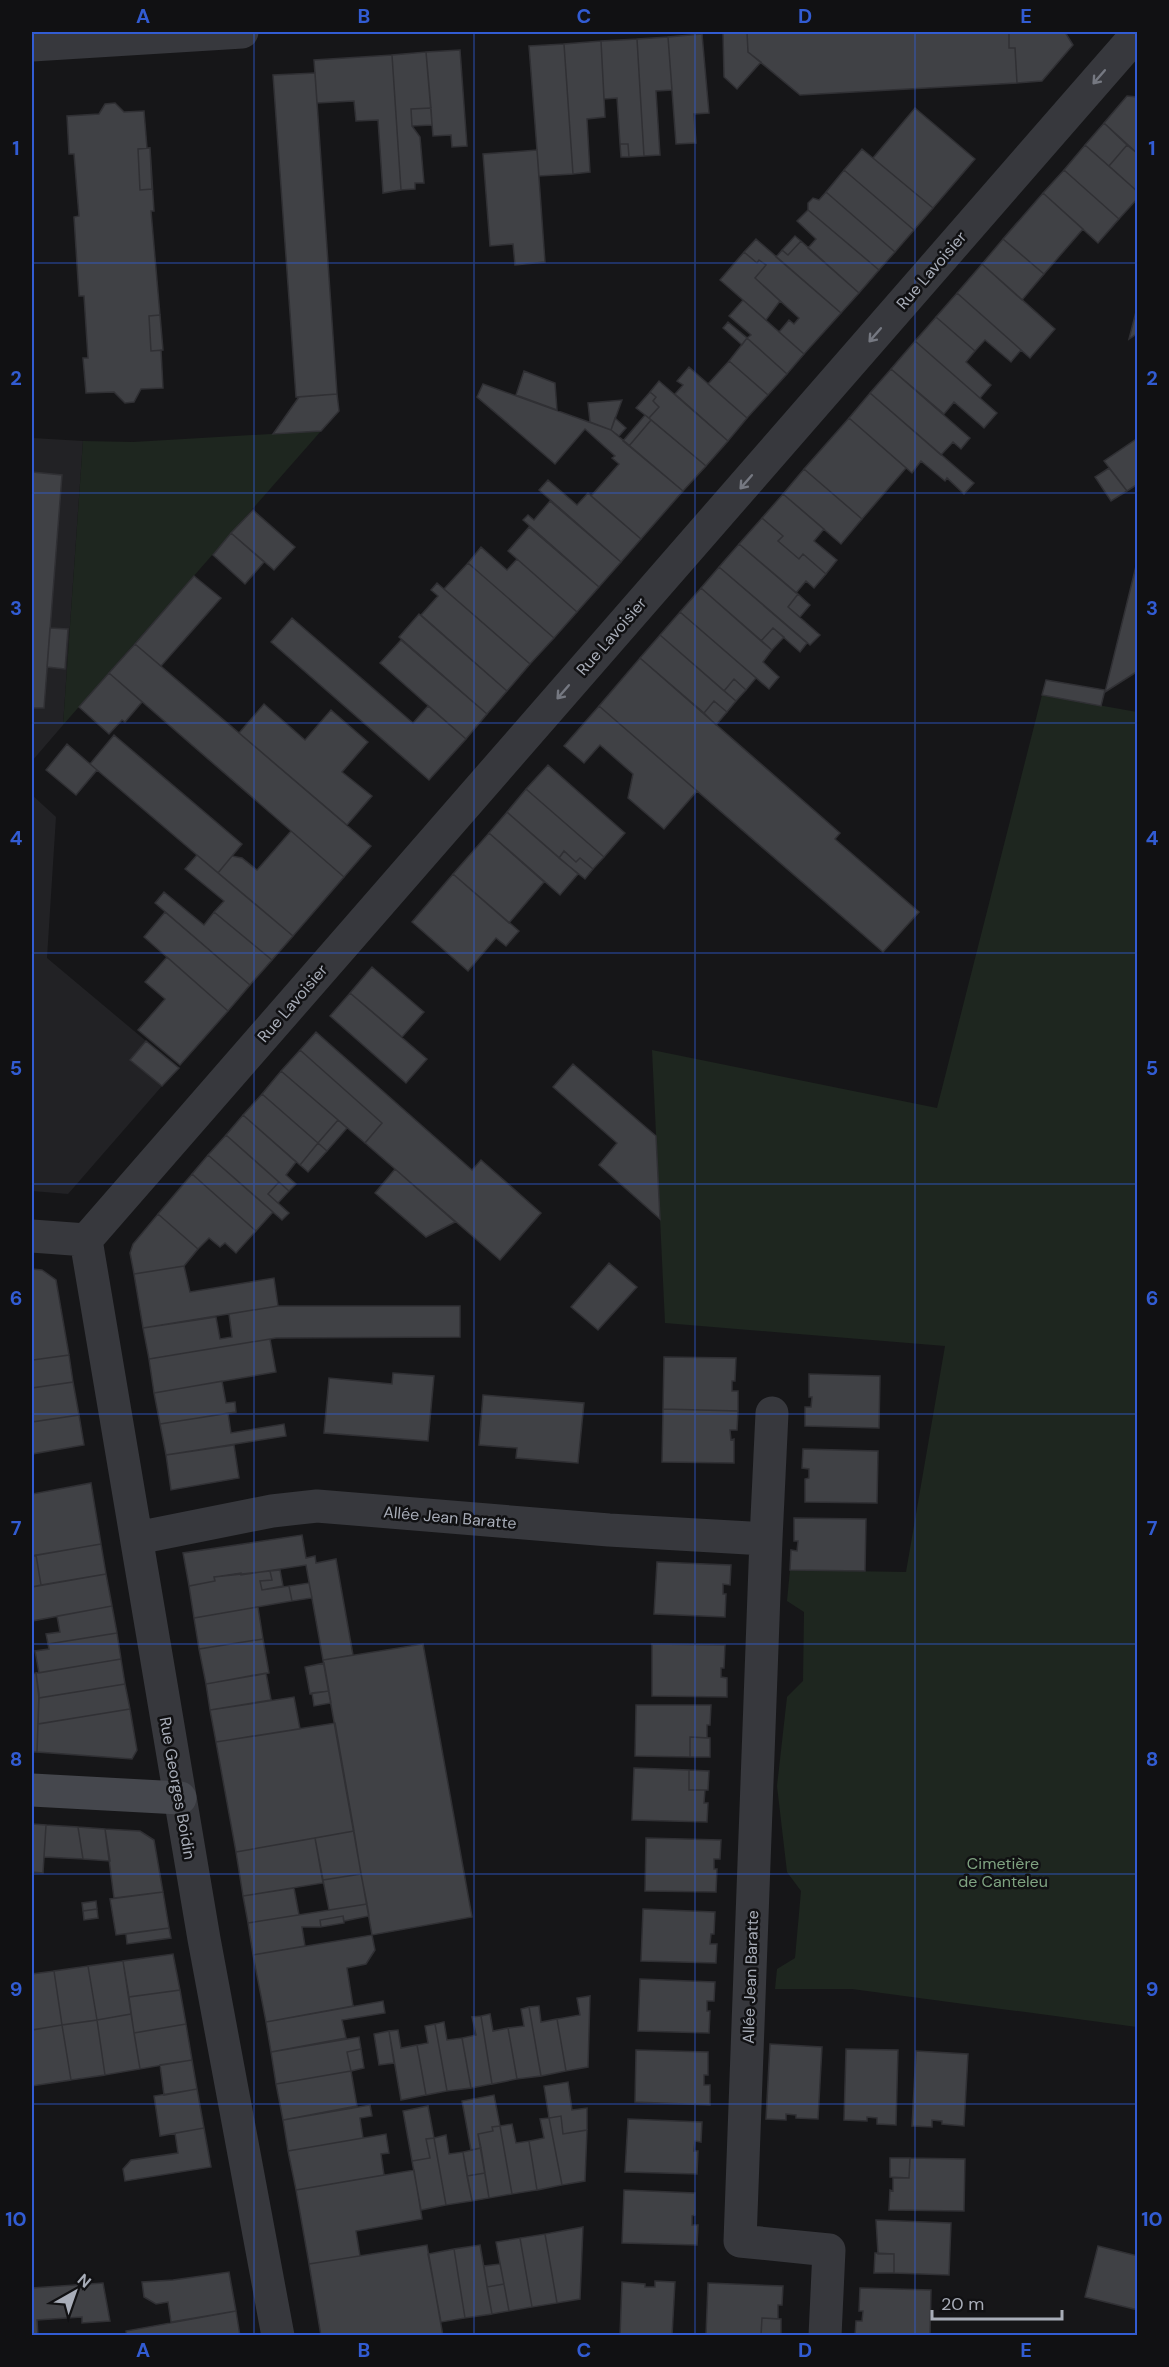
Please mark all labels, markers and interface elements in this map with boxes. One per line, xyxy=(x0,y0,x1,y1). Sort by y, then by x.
text: A xyxy=(136,3,150,29)
text: B xyxy=(358,3,370,29)
text: C xyxy=(577,3,591,29)
text: D xyxy=(798,3,812,29)
text: E xyxy=(1020,3,1032,29)
one-way arrow xyxy=(1092,69,1106,84)
text: 1 xyxy=(12,135,20,161)
text: 1 xyxy=(1148,135,1156,161)
street label: Rue Lavoisier xyxy=(892,227,971,314)
one-way arrow xyxy=(868,327,881,343)
text: 2 xyxy=(10,365,22,391)
text: 2 xyxy=(1146,365,1158,391)
one-way arrow xyxy=(739,474,753,489)
street label: Rue Lavoisier xyxy=(572,593,651,680)
text: 3 xyxy=(10,595,22,621)
text: 3 xyxy=(1146,595,1158,621)
one-way arrow xyxy=(556,684,570,699)
text: 4 xyxy=(10,825,23,851)
text: 4 xyxy=(1146,825,1159,851)
street label: Rue Lavoisier xyxy=(253,960,332,1047)
text: 5 xyxy=(10,1055,22,1081)
text: 5 xyxy=(1146,1055,1158,1081)
text: 6 xyxy=(10,1285,22,1311)
text: 6 xyxy=(1146,1285,1158,1311)
street label: Allée Jean Baratte xyxy=(382,1501,517,1534)
text: 7 xyxy=(11,1515,22,1541)
text: 7 xyxy=(1147,1515,1158,1541)
street label: Rue Georges Boidin xyxy=(155,1715,200,1861)
text: 8 xyxy=(10,1746,22,1772)
text: 8 xyxy=(1146,1746,1158,1772)
park label: Cimetière de Canteleu xyxy=(958,1853,1048,1892)
street label: Allée Jean Baratte xyxy=(738,1910,763,2044)
text: 9 xyxy=(10,1976,22,2002)
text: 9 xyxy=(1146,1976,1158,2002)
text: 10 xyxy=(5,2206,27,2232)
text: 10 xyxy=(1141,2206,1163,2232)
north arrow xyxy=(45,2262,105,2322)
text: N xyxy=(73,2269,96,2293)
scale bar xyxy=(932,2283,1062,2321)
text: 20 m xyxy=(941,2292,984,2316)
text: A xyxy=(136,2337,150,2363)
text: B xyxy=(358,2337,370,2363)
text: C xyxy=(577,2337,591,2363)
text: D xyxy=(798,2337,812,2363)
text: E xyxy=(1020,2337,1032,2363)

